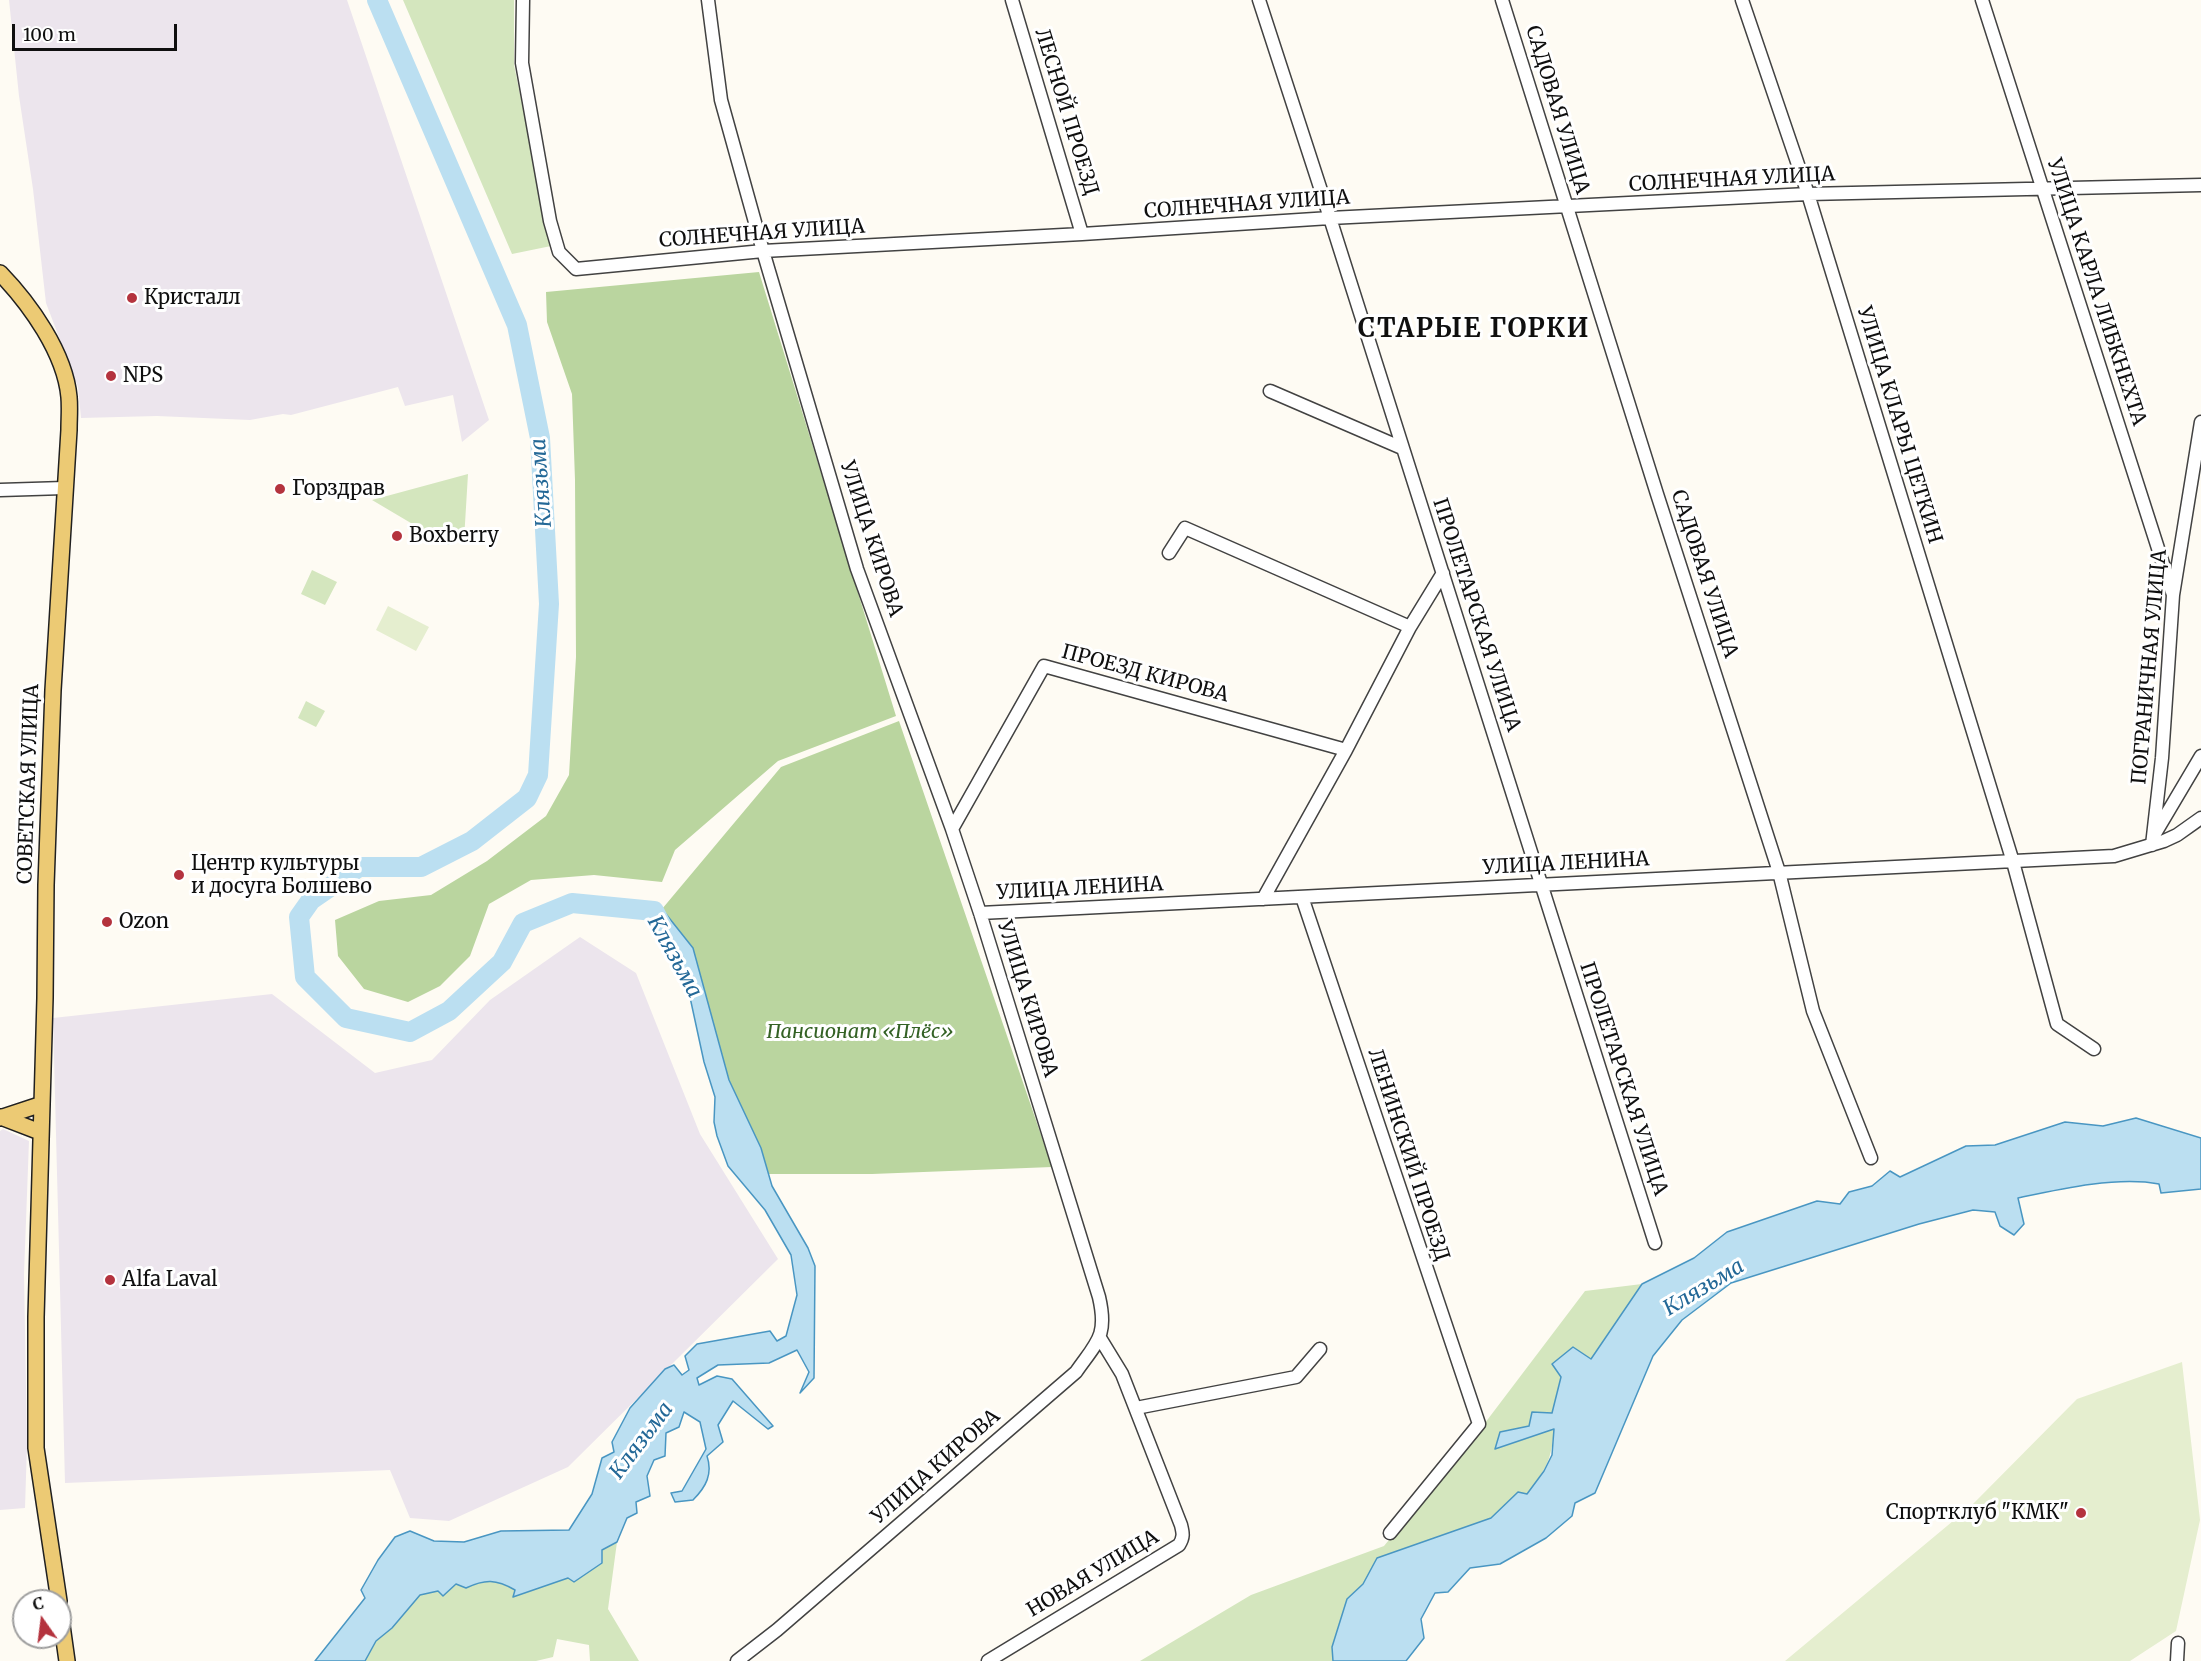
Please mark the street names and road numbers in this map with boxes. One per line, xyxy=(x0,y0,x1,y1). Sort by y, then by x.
street label: САДОВАЯ УЛИЦА xyxy=(1520,23,1594,197)
street label: ЛЕСНОЙ ПРОЕЗД xyxy=(1029,26,1103,198)
street label: УЛИЦА КАРЛА ЛИБКНЕХТА xyxy=(2041,155,2151,429)
street label: СОЛНЕЧНАЯ УЛИЦА xyxy=(1628,163,1836,197)
street label: СОЛНЕЧНАЯ УЛИЦА xyxy=(1143,186,1351,224)
street label: СОЛНЕЧНАЯ УЛИЦА xyxy=(658,215,866,253)
street label: УЛИЦА КЛАРЫ ЦЕТКИН xyxy=(1851,304,1947,546)
street label: УЛИЦА КИРОВА xyxy=(835,458,907,620)
street label: САДОВАЯ УЛИЦА xyxy=(1666,487,1742,661)
street label: ПРОЛЕТАРСКАЯ УЛИЦА xyxy=(1427,495,1525,735)
street label: ПОГРАНИЧНАЯ УЛИЦА xyxy=(2128,549,2172,785)
street label: ПРОЕЗД КИРОВА xyxy=(1059,640,1231,708)
street label: СОВЕТСКАЯ УЛИЦА xyxy=(14,683,44,885)
street label: УЛИЦА ЛЕНИНА xyxy=(1482,848,1650,880)
street label: УЛИЦА ЛЕНИНА xyxy=(996,873,1164,905)
street label: УЛИЦА КИРОВА xyxy=(992,918,1062,1080)
street label: ПРОЛЕТАРСКАЯ УЛИЦА xyxy=(1574,959,1672,1199)
street label: ЛЕНИНСКИЙ ПРОЕЗД xyxy=(1362,1046,1454,1264)
street label: УЛИЦА КИРОВА xyxy=(867,1405,1005,1529)
street label: НОВАЯ УЛИЦА xyxy=(1023,1525,1163,1623)

